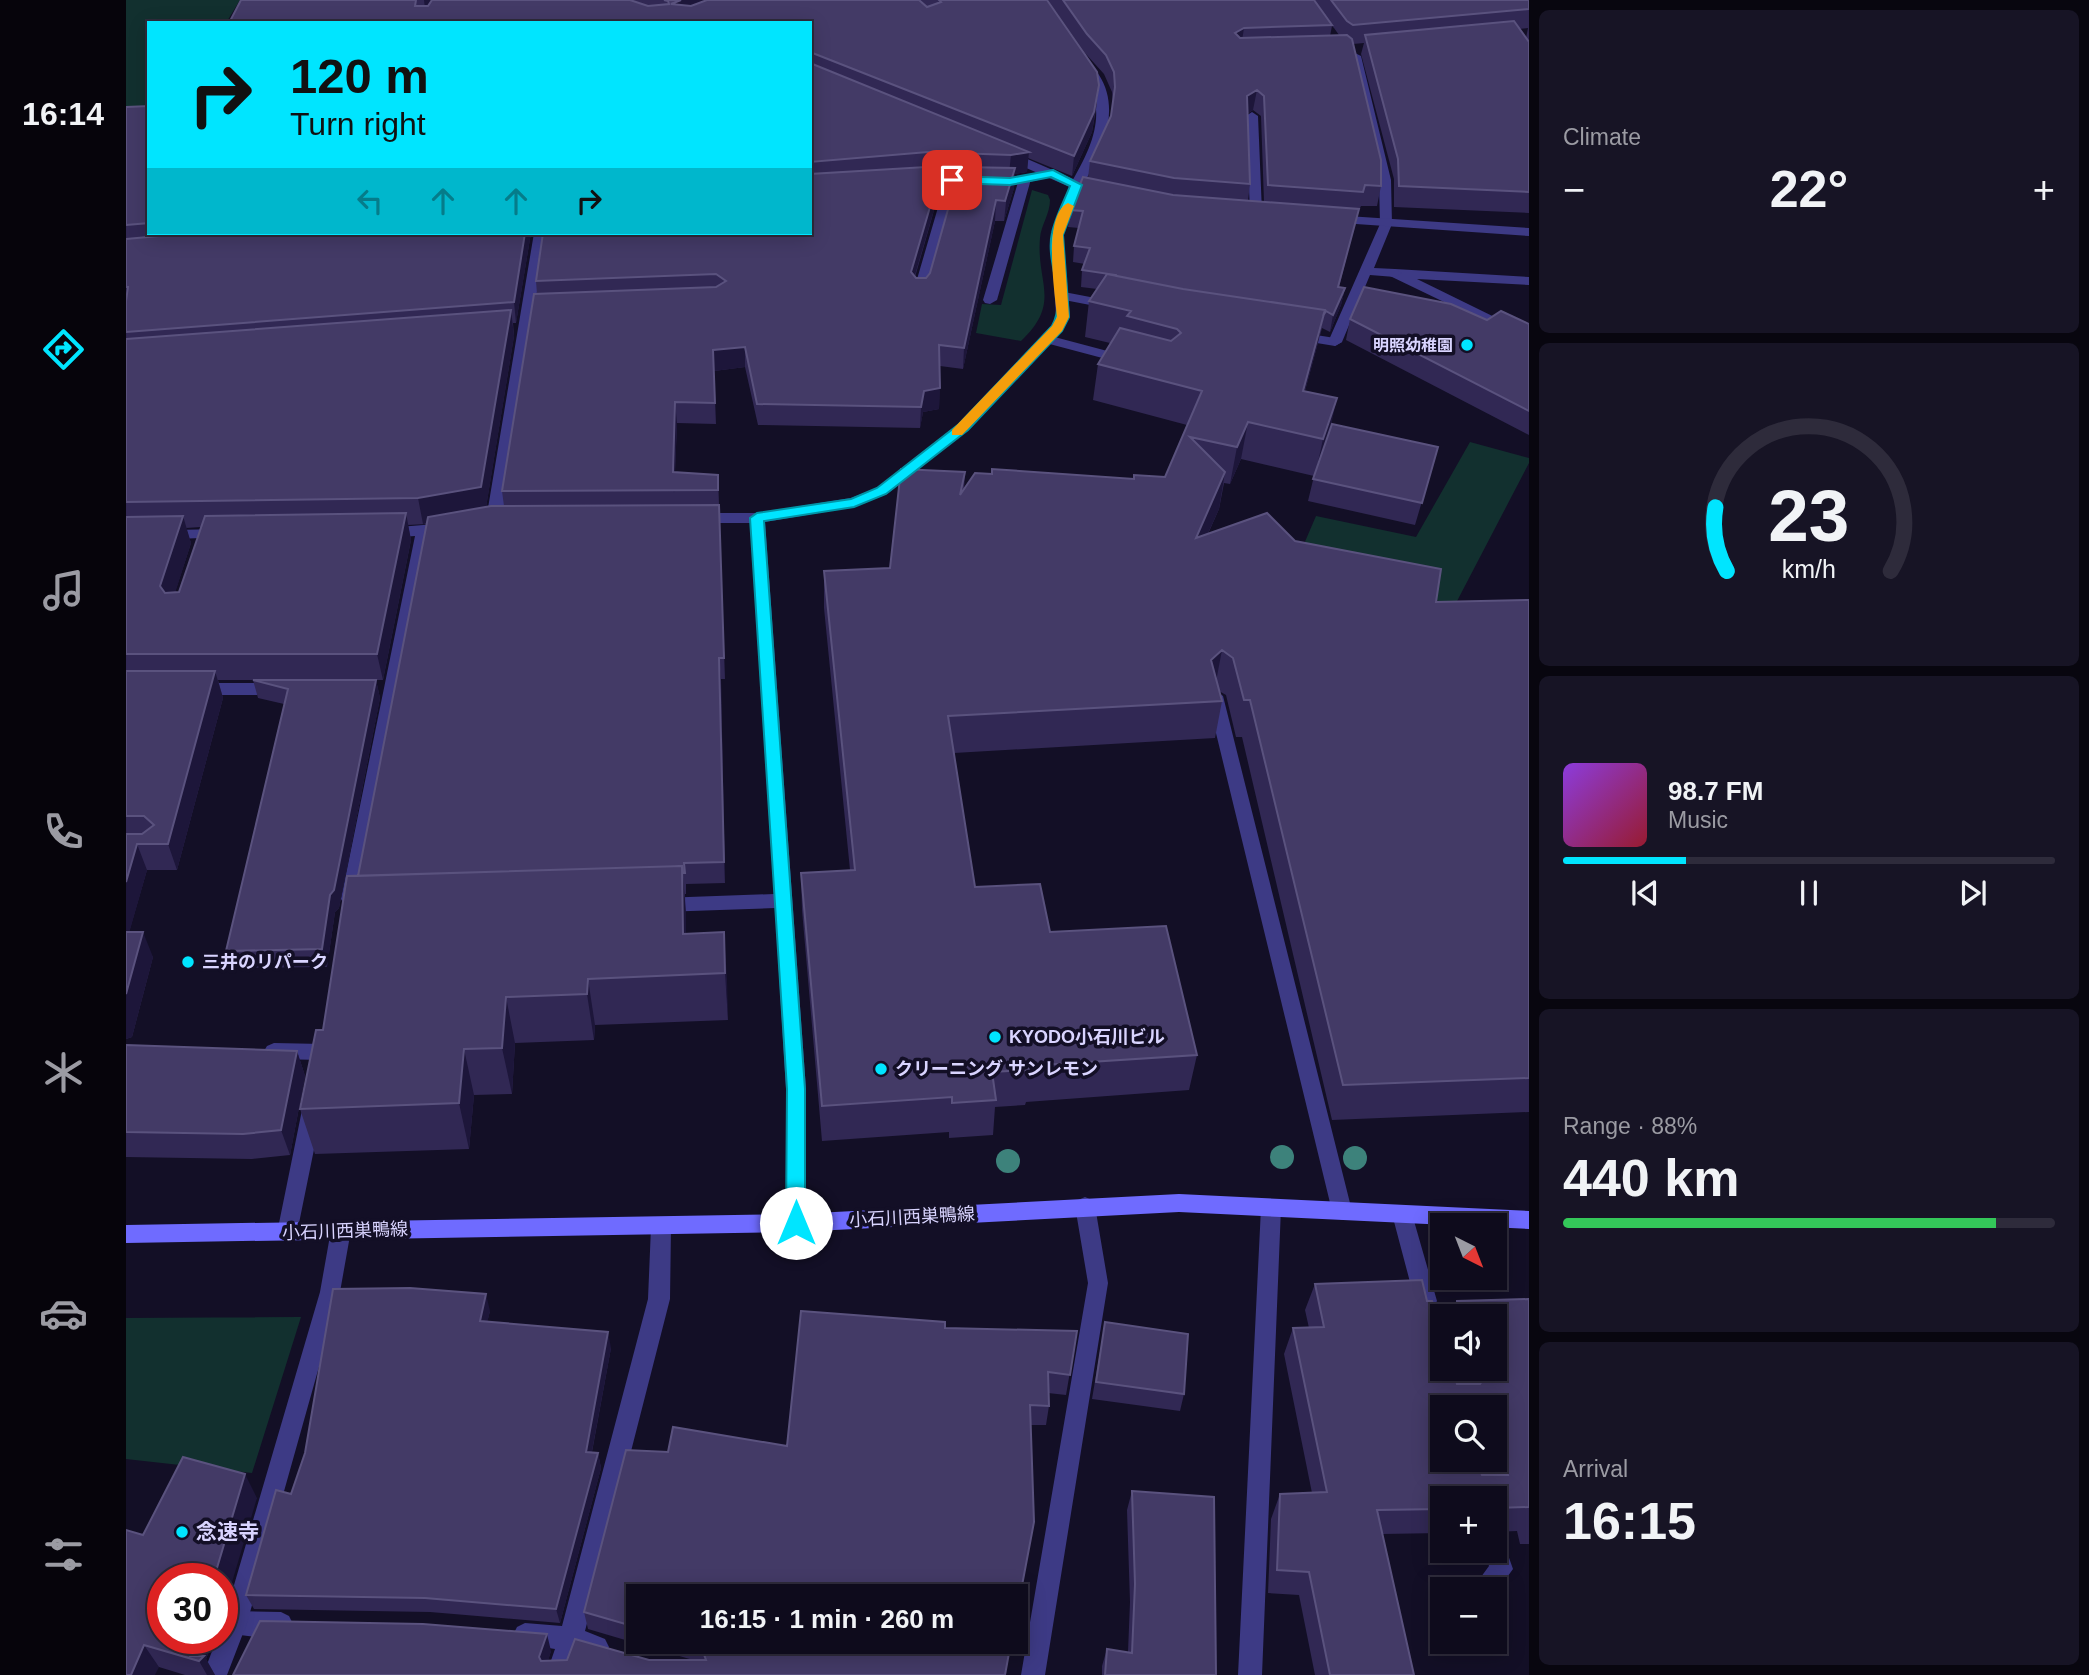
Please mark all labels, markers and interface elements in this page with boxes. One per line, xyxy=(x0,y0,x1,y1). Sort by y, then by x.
icon: right xyxy=(175,49,266,140)
text: 120 m xyxy=(290,49,429,103)
text: 16:14 xyxy=(22,96,104,132)
text: Turn right xyxy=(290,106,426,142)
text: Climate xyxy=(1563,124,1641,150)
pin xyxy=(922,150,982,210)
text: 22° xyxy=(1770,160,1848,218)
icon: arrive xyxy=(933,161,971,199)
text: − xyxy=(1563,169,1585,211)
text: + xyxy=(2033,169,2055,211)
icon: left xyxy=(351,182,389,220)
icon: ahead xyxy=(424,182,462,220)
icon: ahead xyxy=(497,182,535,220)
icon: right xyxy=(570,182,608,220)
icon: directions xyxy=(39,325,88,374)
place label: 明照幼稚園 xyxy=(1373,337,1453,354)
marker: 明照幼稚園 xyxy=(1459,337,1475,353)
text: 23 xyxy=(1769,475,1849,556)
text: km/h xyxy=(1782,554,1836,582)
icon: music xyxy=(39,566,88,615)
text: 98.7 FM xyxy=(1668,776,1763,806)
icon: phone xyxy=(39,807,88,856)
text: Music xyxy=(1668,807,1728,833)
icon: previous xyxy=(1626,874,1664,912)
icon: pause xyxy=(1790,874,1828,912)
icon: next xyxy=(1954,874,1992,912)
place label: 三井のリパーク xyxy=(202,952,328,972)
marker: 三井のリパーク xyxy=(180,954,196,970)
place label: KYODO小石川ビル xyxy=(1009,1027,1165,1047)
marker: KYODO小石川ビル xyxy=(987,1029,1003,1045)
icon: climate xyxy=(39,1048,88,1097)
place label: クリーニング サンレモン xyxy=(895,1059,1098,1079)
marker: クリーニング サンレモン xyxy=(873,1061,889,1077)
text: Range · 88% xyxy=(1563,1113,1697,1139)
text: 440 km xyxy=(1563,1149,1739,1207)
position arrow xyxy=(759,1186,833,1260)
street label: 小石川西巣鴨線 xyxy=(849,1204,975,1230)
north arrow xyxy=(1430,1213,1507,1290)
map controls xyxy=(1430,1213,1507,1654)
street label: 小石川西巣鴨線 xyxy=(282,1219,408,1243)
icon: car xyxy=(39,1289,88,1338)
button: sound xyxy=(1430,1304,1507,1381)
button: search xyxy=(1430,1395,1507,1472)
text: Arrival xyxy=(1563,1456,1628,1482)
button: + xyxy=(1430,1486,1507,1563)
text: 16:15 xyxy=(1563,1492,1696,1550)
place label: 念速寺 xyxy=(196,1520,259,1543)
marker: 念速寺 xyxy=(174,1524,190,1540)
icon: filters xyxy=(39,1530,88,1579)
speed limit sign: 30 xyxy=(147,1563,238,1654)
button: − xyxy=(1430,1577,1507,1654)
text: 16:15 · 1 min · 260 m xyxy=(700,1604,954,1634)

